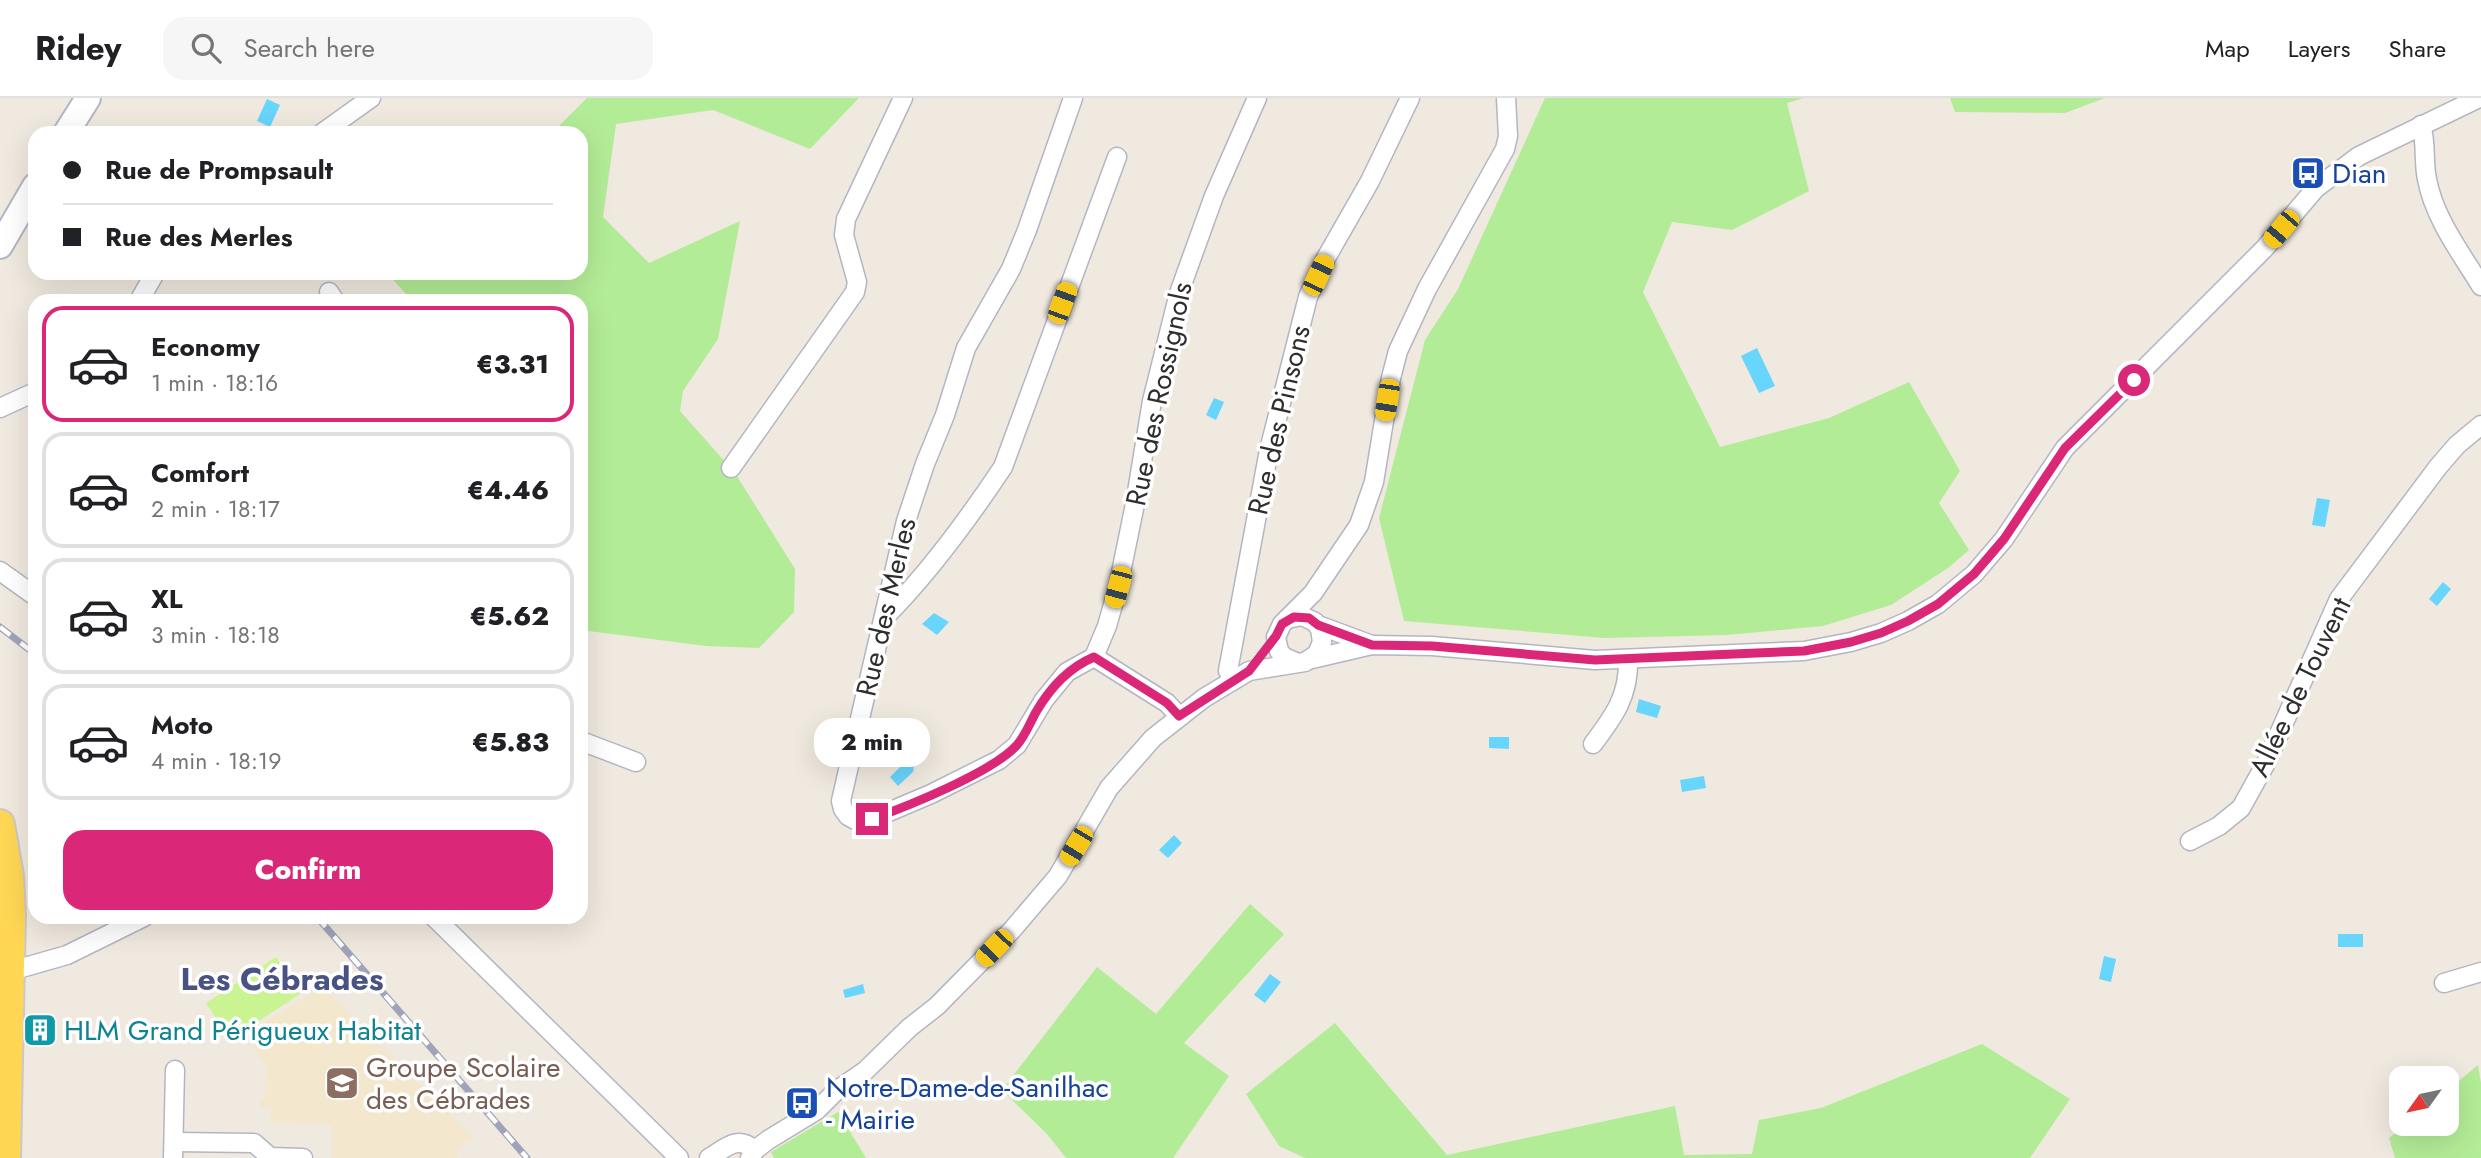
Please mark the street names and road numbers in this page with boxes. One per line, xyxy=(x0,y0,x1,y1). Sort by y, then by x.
street label: Rue des Rossignols xyxy=(1115,278,1203,510)
street label: Rue des Pinsons xyxy=(1237,321,1321,519)
street label: Rue des Merles xyxy=(846,514,926,700)
street label: Allée de Touvent xyxy=(2239,590,2361,784)

